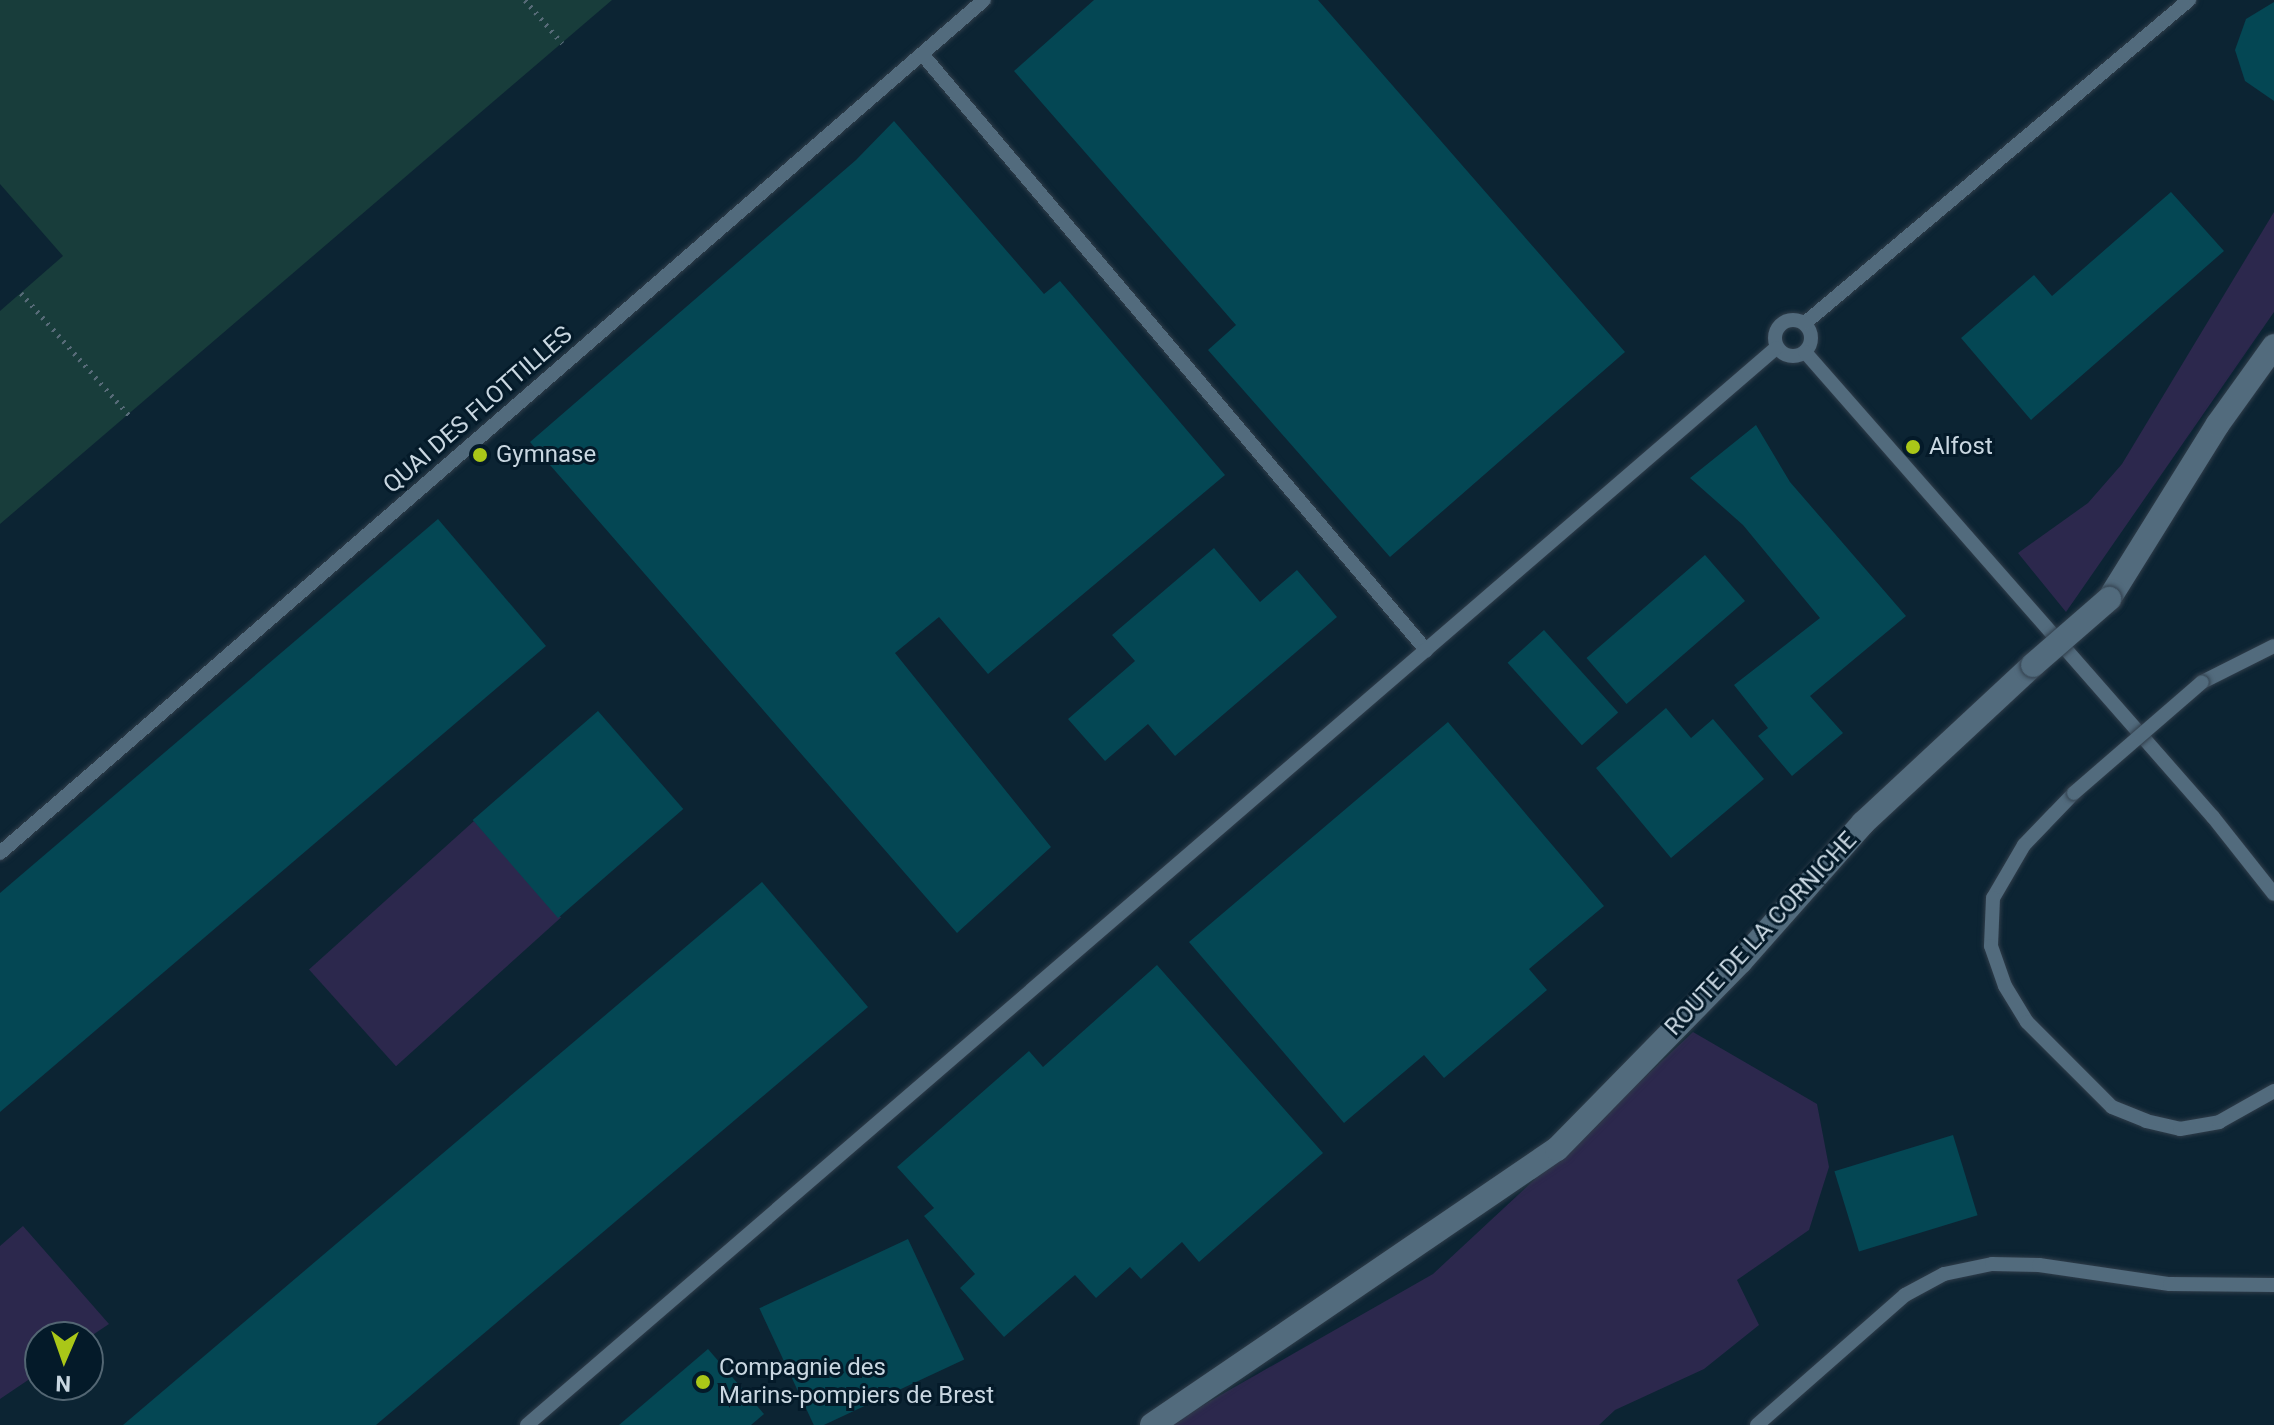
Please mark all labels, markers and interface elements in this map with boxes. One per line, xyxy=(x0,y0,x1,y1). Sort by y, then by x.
street label: QUAI DES FLOTTILLES xyxy=(378,320,578,500)
place label: Alfost xyxy=(1929,433,1993,461)
marker: Alfost xyxy=(1904,438,1922,456)
place label: Gymnase xyxy=(496,441,596,469)
marker: Gymnase xyxy=(471,446,489,464)
street label: ROUTE DE LA CORNICHE xyxy=(1659,826,1863,1042)
north arrow xyxy=(24,1321,104,1401)
place label: Compagnie des Marins-pompiers de Brest xyxy=(719,1354,994,1410)
text: N xyxy=(55,1371,71,1396)
marker: Compagnie des Marins-pompiers de Brest xyxy=(694,1373,712,1391)

